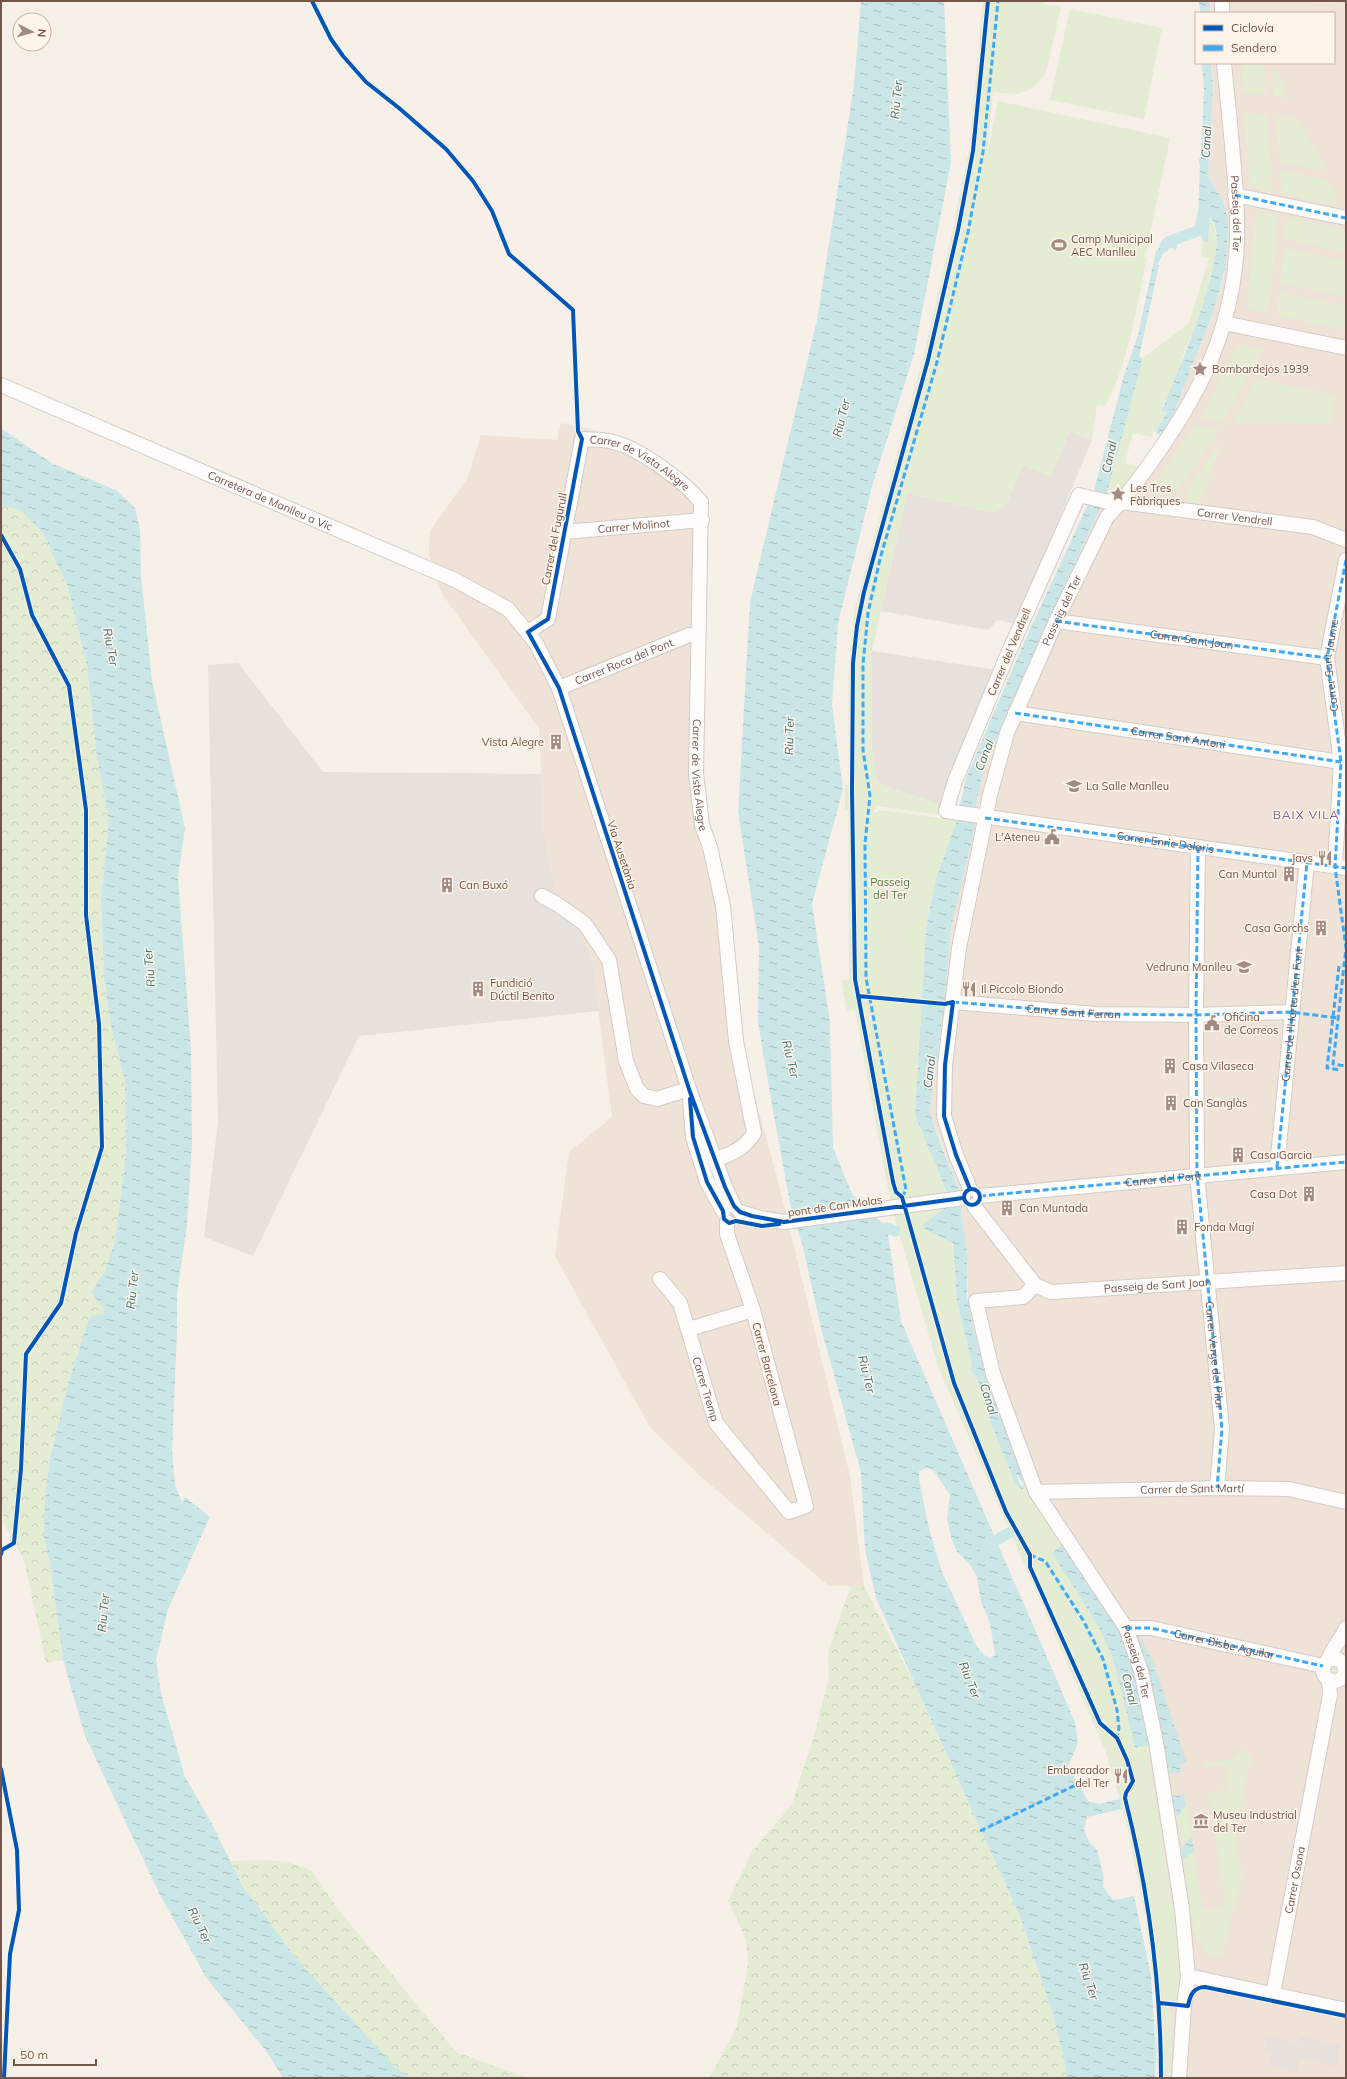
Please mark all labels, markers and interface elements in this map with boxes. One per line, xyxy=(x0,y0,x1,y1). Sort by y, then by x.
north arrow xyxy=(12,12,52,52)
legend xyxy=(1195,12,1335,64)
text: Ciclovía xyxy=(1231,20,1274,35)
text: N xyxy=(35,28,49,38)
text: Sendero xyxy=(1231,40,1277,55)
water label: Riu Ter xyxy=(887,80,905,120)
water label: Canal xyxy=(1198,125,1214,159)
street label: Passeig del Ter xyxy=(1228,175,1244,252)
place label: Camp Municipal AEC Manlleu xyxy=(1071,232,1153,259)
sports icon: Camp Municipal AEC Manlleu xyxy=(1050,236,1068,254)
place icon: Bombardejos 1939 xyxy=(1191,360,1209,378)
place label: Bombardejos 1939 xyxy=(1212,362,1309,376)
water label: Riu Ter xyxy=(829,397,853,438)
street label: Carrer de Vista Alegre xyxy=(589,432,693,494)
water label: Canal xyxy=(1098,439,1120,474)
street label: Carretera de Manlleu a Vic xyxy=(206,468,335,534)
place label: Les Tres Fàbriques xyxy=(1130,481,1180,508)
place icon: Les Tres Fàbriques xyxy=(1109,485,1127,503)
street label: Carrer del Fugurull xyxy=(538,492,570,586)
street label: Carrer Vendrell xyxy=(1196,505,1273,529)
street label: Carrer Molinot xyxy=(597,516,670,536)
street label: Passeig del Ter xyxy=(1039,573,1084,648)
street label: Carrer del Vendrell xyxy=(984,606,1034,698)
street label: Carrer Sant Jaume xyxy=(1320,618,1341,712)
water label: Riu Ter xyxy=(100,627,122,668)
street label: Carrer Sant Joan xyxy=(1149,627,1234,652)
street label: Carrer Roca del Pont xyxy=(573,635,675,688)
water label: Riu Ter xyxy=(781,716,797,755)
street label: Carrer de Vista Alegre xyxy=(689,719,711,833)
street label: Carrer Sant Antoni xyxy=(1130,724,1226,752)
building icon: Vista Alegre xyxy=(547,733,565,751)
place label: Vista Alegre xyxy=(482,735,544,749)
water label: Canal xyxy=(971,737,997,773)
school or university icon: La Salle Manlleu xyxy=(1065,777,1083,795)
place label: La Salle Manlleu xyxy=(1086,779,1169,793)
district label: BAIX VILA xyxy=(1273,807,1339,822)
street label: Via Ausetània xyxy=(604,819,640,891)
public building icon: L'Ateneu xyxy=(1043,828,1061,846)
street label: Carrer Enric Delaris xyxy=(1116,828,1215,856)
place label: L'Ateneu xyxy=(995,830,1040,844)
restaurant icon: Javs xyxy=(1316,849,1334,867)
place label: Javs xyxy=(1292,851,1313,865)
building icon: Can Muntal xyxy=(1280,865,1298,883)
place label: Can Muntal xyxy=(1218,867,1277,881)
park label: Passeig del Ter xyxy=(870,875,910,902)
building icon: Can Buxó xyxy=(438,876,456,894)
place label: Can Buxó xyxy=(459,878,508,892)
building icon: Casa Gorchs xyxy=(1312,919,1330,937)
place label: Casa Gorchs xyxy=(1245,921,1309,935)
street label: Carrer de l'Horta d'en Font xyxy=(1278,947,1306,1082)
water label: Riu Ter xyxy=(140,948,158,988)
school or university icon: Vedruna Manlleu xyxy=(1235,958,1253,976)
place label: Vedruna Manlleu xyxy=(1146,960,1232,974)
place label: Fundició Dúctil Benito xyxy=(490,976,555,1003)
building icon: Fundició Dúctil Benito xyxy=(469,980,487,998)
restaurant icon: Il Piccolo Biondo xyxy=(960,980,978,998)
place label: Il Piccolo Biondo xyxy=(981,982,1064,996)
street label: Carrer Sant Ferran xyxy=(1026,1001,1121,1021)
place label: Oficina de Correos xyxy=(1224,1010,1279,1037)
public building icon: Oficina de Correos xyxy=(1203,1014,1221,1032)
water label: Riu Ter xyxy=(779,1039,803,1080)
water label: Canal xyxy=(920,1055,938,1089)
building icon: Casa Vilaseca xyxy=(1161,1057,1179,1075)
place label: Casa Vilaseca xyxy=(1182,1059,1254,1073)
building icon: Can Sanglàs xyxy=(1162,1094,1180,1112)
place label: Can Sanglàs xyxy=(1183,1096,1247,1110)
building icon: Casa Garcia xyxy=(1229,1146,1247,1164)
place label: Casa Garcia xyxy=(1250,1148,1312,1162)
street label: Carrer del Pont xyxy=(1125,1168,1202,1189)
building icon: Casa Dot xyxy=(1300,1185,1318,1203)
place label: Casa Dot xyxy=(1250,1187,1297,1201)
street label: pont de Can Molas xyxy=(787,1192,883,1220)
building icon: Can Muntada xyxy=(998,1199,1016,1217)
place label: Can Muntada xyxy=(1019,1201,1088,1215)
building icon: Fonda Magí xyxy=(1173,1218,1191,1236)
place label: Fonda Magí xyxy=(1194,1220,1255,1234)
water label: Riu Ter xyxy=(123,1269,142,1310)
street label: Passeig de Sant Joan xyxy=(1103,1275,1212,1296)
street label: Carrer Verge del Pilar xyxy=(1202,1301,1227,1410)
street label: Carrer Barcelona xyxy=(749,1321,785,1407)
water label: Riu Ter xyxy=(855,1354,879,1395)
street label: Carrer Tremp xyxy=(689,1355,722,1423)
water label: Canal xyxy=(977,1381,1001,1417)
street label: Carrer de Sant Martí xyxy=(1140,1481,1245,1497)
water label: Riu Ter xyxy=(94,1593,112,1633)
street label: Passeig del Ter xyxy=(1118,1623,1154,1700)
street label: Carrer Bisbe Aguilar xyxy=(1173,1626,1276,1662)
water label: Riu Ter xyxy=(956,1659,984,1701)
water label: Canal xyxy=(1119,1672,1141,1707)
place label: Embarcador del Ter xyxy=(1047,1763,1109,1790)
restaurant icon: Embarcador del Ter xyxy=(1112,1767,1130,1785)
place label: Museu Industrial del Ter xyxy=(1213,1808,1297,1835)
museum icon: Museu Industrial del Ter xyxy=(1192,1812,1210,1830)
street label: Carrer Osona xyxy=(1281,1845,1308,1915)
water label: Riu Ter xyxy=(185,1904,215,1946)
water label: Riu Ter xyxy=(1076,1960,1103,2002)
scale bar xyxy=(14,2041,96,2067)
text: 50 m xyxy=(20,2047,48,2062)

